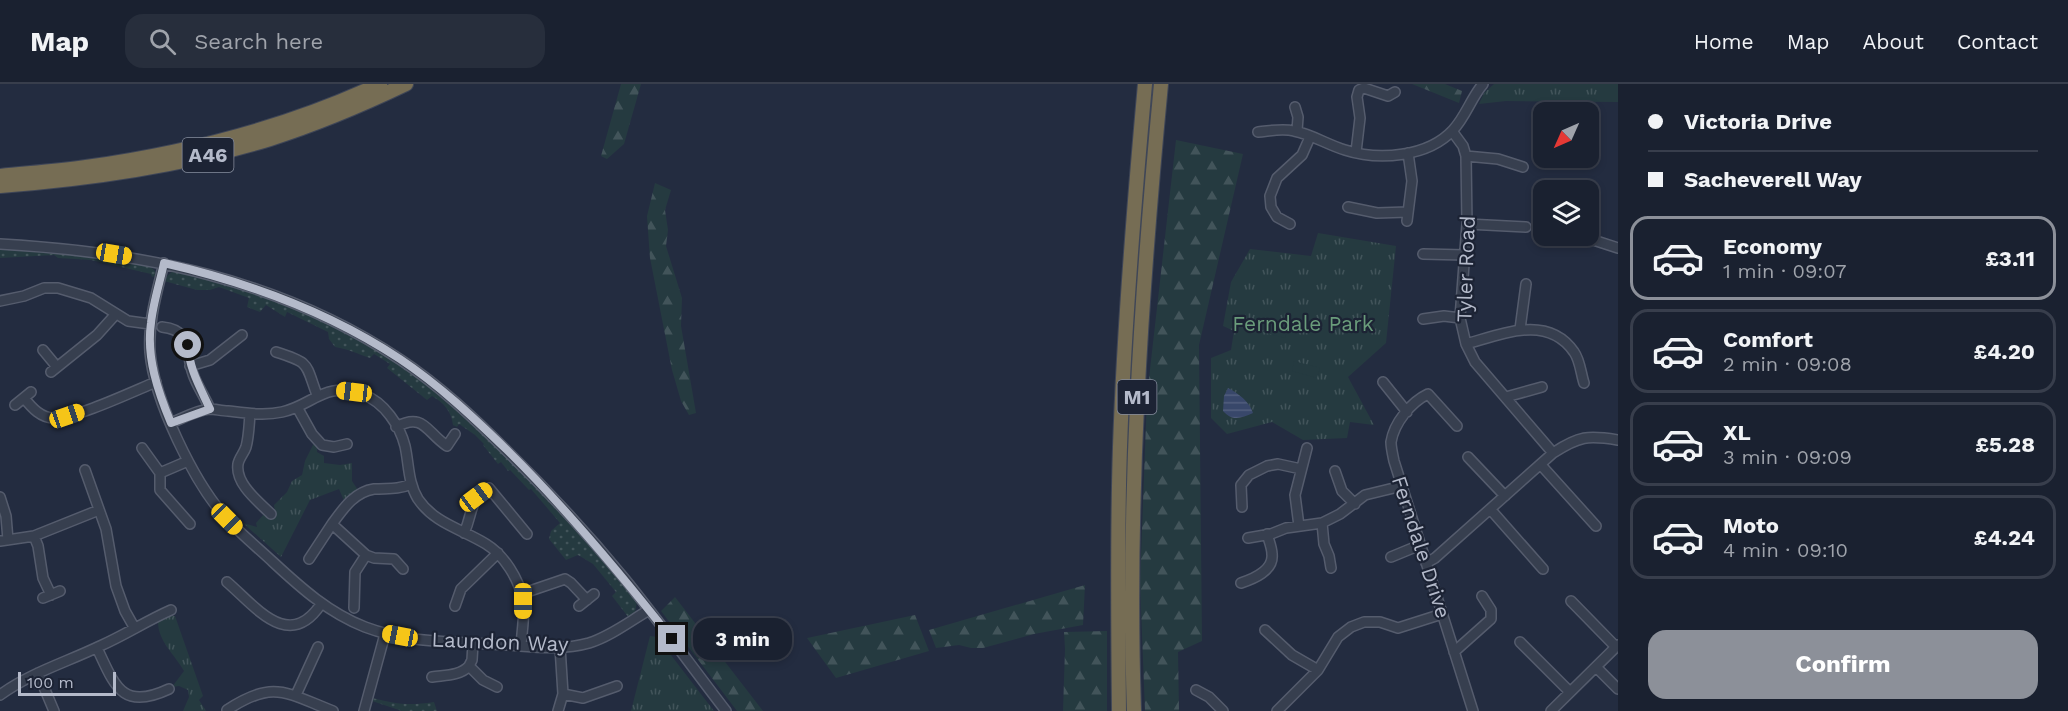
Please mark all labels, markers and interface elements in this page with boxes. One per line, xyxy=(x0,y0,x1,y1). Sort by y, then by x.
search box xyxy=(125,14,545,68)
text: Map xyxy=(30,25,89,58)
icon: search xyxy=(146,25,179,58)
text: Search here xyxy=(194,29,323,54)
text: Home xyxy=(1694,29,1754,54)
text: Map xyxy=(1787,29,1830,54)
text: About xyxy=(1863,29,1924,54)
text: Contact xyxy=(1957,29,2038,54)
north arrow xyxy=(1533,102,1599,168)
map controls xyxy=(1533,102,1599,246)
text: Victoria Drive xyxy=(1684,109,1832,134)
road number: A46 xyxy=(182,138,234,172)
text: Sacheverell Way xyxy=(1684,167,1862,192)
button: layers xyxy=(1533,180,1599,246)
street label: Tyler Road xyxy=(1451,215,1480,323)
icon: car xyxy=(1651,231,1705,285)
text: Economy xyxy=(1723,234,1822,259)
car xyxy=(95,242,133,266)
text: £3.11 xyxy=(1985,246,2035,271)
text: 1 min · 09:07 xyxy=(1723,259,1847,283)
park label: Ferndale Park xyxy=(1232,311,1374,336)
icon: car xyxy=(1651,324,1705,378)
text: Comfort xyxy=(1723,327,1813,352)
route start xyxy=(174,331,201,358)
text: £4.20 xyxy=(1974,339,2035,364)
text: 2 min · 09:08 xyxy=(1723,352,1852,376)
road number: M1 xyxy=(1118,380,1156,414)
car xyxy=(335,381,373,403)
car xyxy=(47,402,87,430)
icon: car xyxy=(1651,417,1705,471)
text: XL xyxy=(1723,420,1751,445)
text: £5.28 xyxy=(1975,432,2035,457)
text: 3 min · 09:09 xyxy=(1723,445,1852,469)
street label: Ferndale Drive xyxy=(1387,472,1456,621)
car xyxy=(456,479,496,515)
car xyxy=(208,500,246,538)
icon: car xyxy=(1651,510,1705,564)
text: Moto xyxy=(1723,513,1779,538)
text: £4.24 xyxy=(1974,525,2035,550)
text: 4 min · 09:10 xyxy=(1723,538,1848,562)
car xyxy=(514,583,532,619)
callout: 3 min xyxy=(693,618,792,660)
car xyxy=(381,624,419,648)
route end xyxy=(658,625,685,652)
street label: Laundon Way xyxy=(431,627,569,656)
text: 3 min xyxy=(715,627,770,651)
button: Confirm xyxy=(1648,630,2038,699)
scale bar xyxy=(18,669,116,696)
text: 100 m xyxy=(27,673,74,692)

